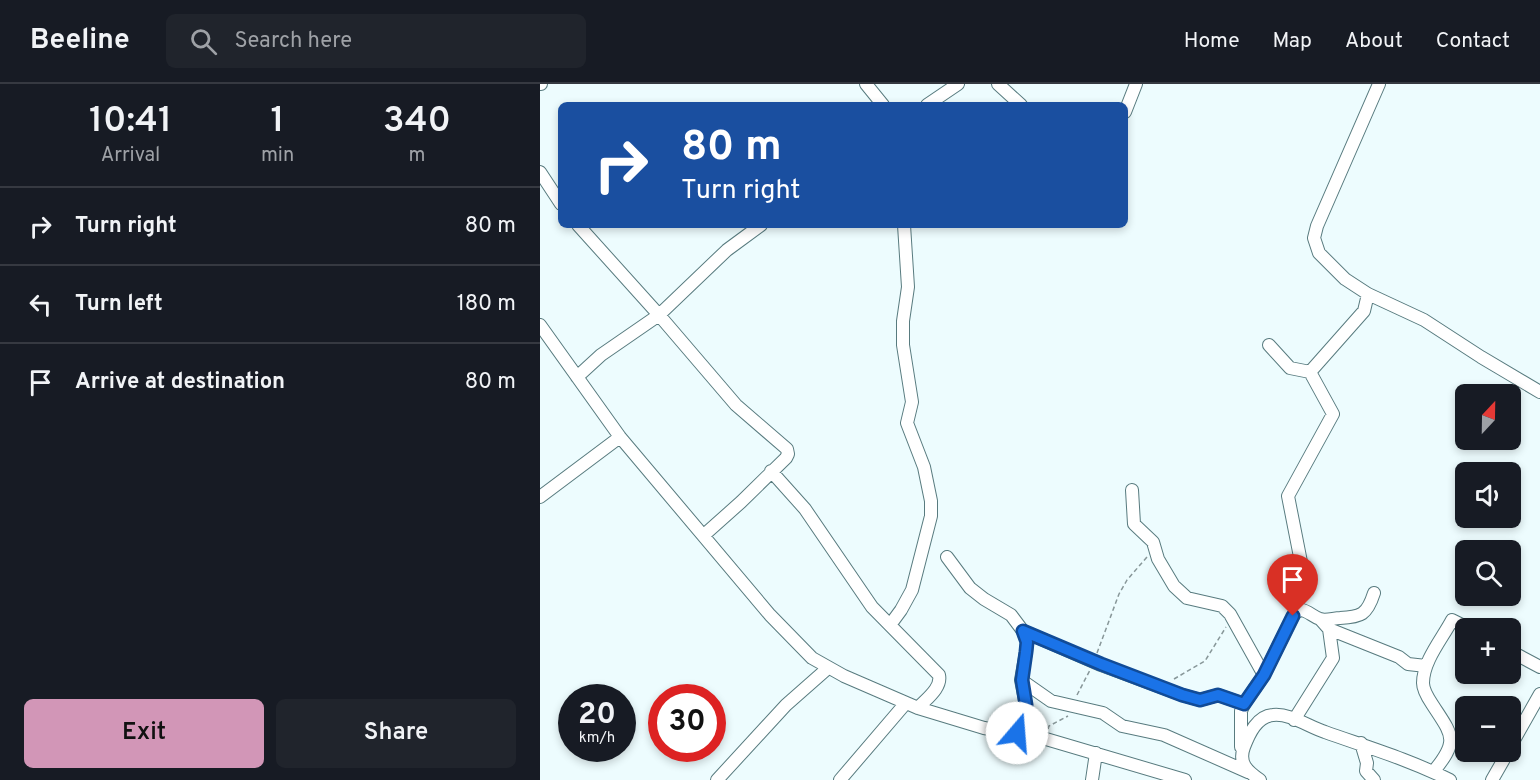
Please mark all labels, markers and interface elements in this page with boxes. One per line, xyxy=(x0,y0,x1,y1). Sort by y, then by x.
search box xyxy=(166,14,586,68)
text: Beeline xyxy=(30,23,130,59)
icon: search xyxy=(187,25,220,58)
text: Search here xyxy=(235,28,352,55)
text: Home xyxy=(1184,28,1240,55)
text: Map xyxy=(1273,28,1312,55)
text: About xyxy=(1345,28,1403,55)
text: Contact xyxy=(1436,28,1510,55)
text: 10:41 xyxy=(89,99,172,145)
text: 1 xyxy=(270,99,285,145)
text: 340 xyxy=(383,99,451,145)
text: 80 m xyxy=(681,122,782,175)
icon: right xyxy=(582,126,660,204)
text: Arrival xyxy=(101,143,160,169)
text: min xyxy=(261,143,294,169)
text: m xyxy=(409,143,426,169)
text: Turn right xyxy=(681,174,800,208)
icon: right xyxy=(24,210,57,243)
text: Turn right xyxy=(75,213,177,240)
text: 80 m xyxy=(465,213,516,240)
icon: left xyxy=(24,288,57,321)
text: Turn left xyxy=(75,291,163,318)
text: 180 m xyxy=(457,291,516,318)
icon: arrive xyxy=(24,366,57,399)
text: Arrive at destination xyxy=(75,369,285,396)
text: 80 m xyxy=(465,369,516,396)
north arrow xyxy=(1455,384,1521,450)
map controls xyxy=(1455,384,1521,762)
button: sound xyxy=(1455,462,1521,528)
button: search xyxy=(1455,540,1521,606)
pin xyxy=(1267,554,1318,616)
icon: arrive xyxy=(1276,563,1309,596)
button: + xyxy=(1455,618,1521,684)
speed limit sign: 30 xyxy=(648,684,726,762)
button: − xyxy=(1455,696,1521,762)
text: 20 xyxy=(578,697,616,734)
button: Exit xyxy=(24,699,264,768)
button: Share xyxy=(276,699,516,768)
position arrow xyxy=(985,701,1049,765)
text: km/h xyxy=(579,729,615,748)

